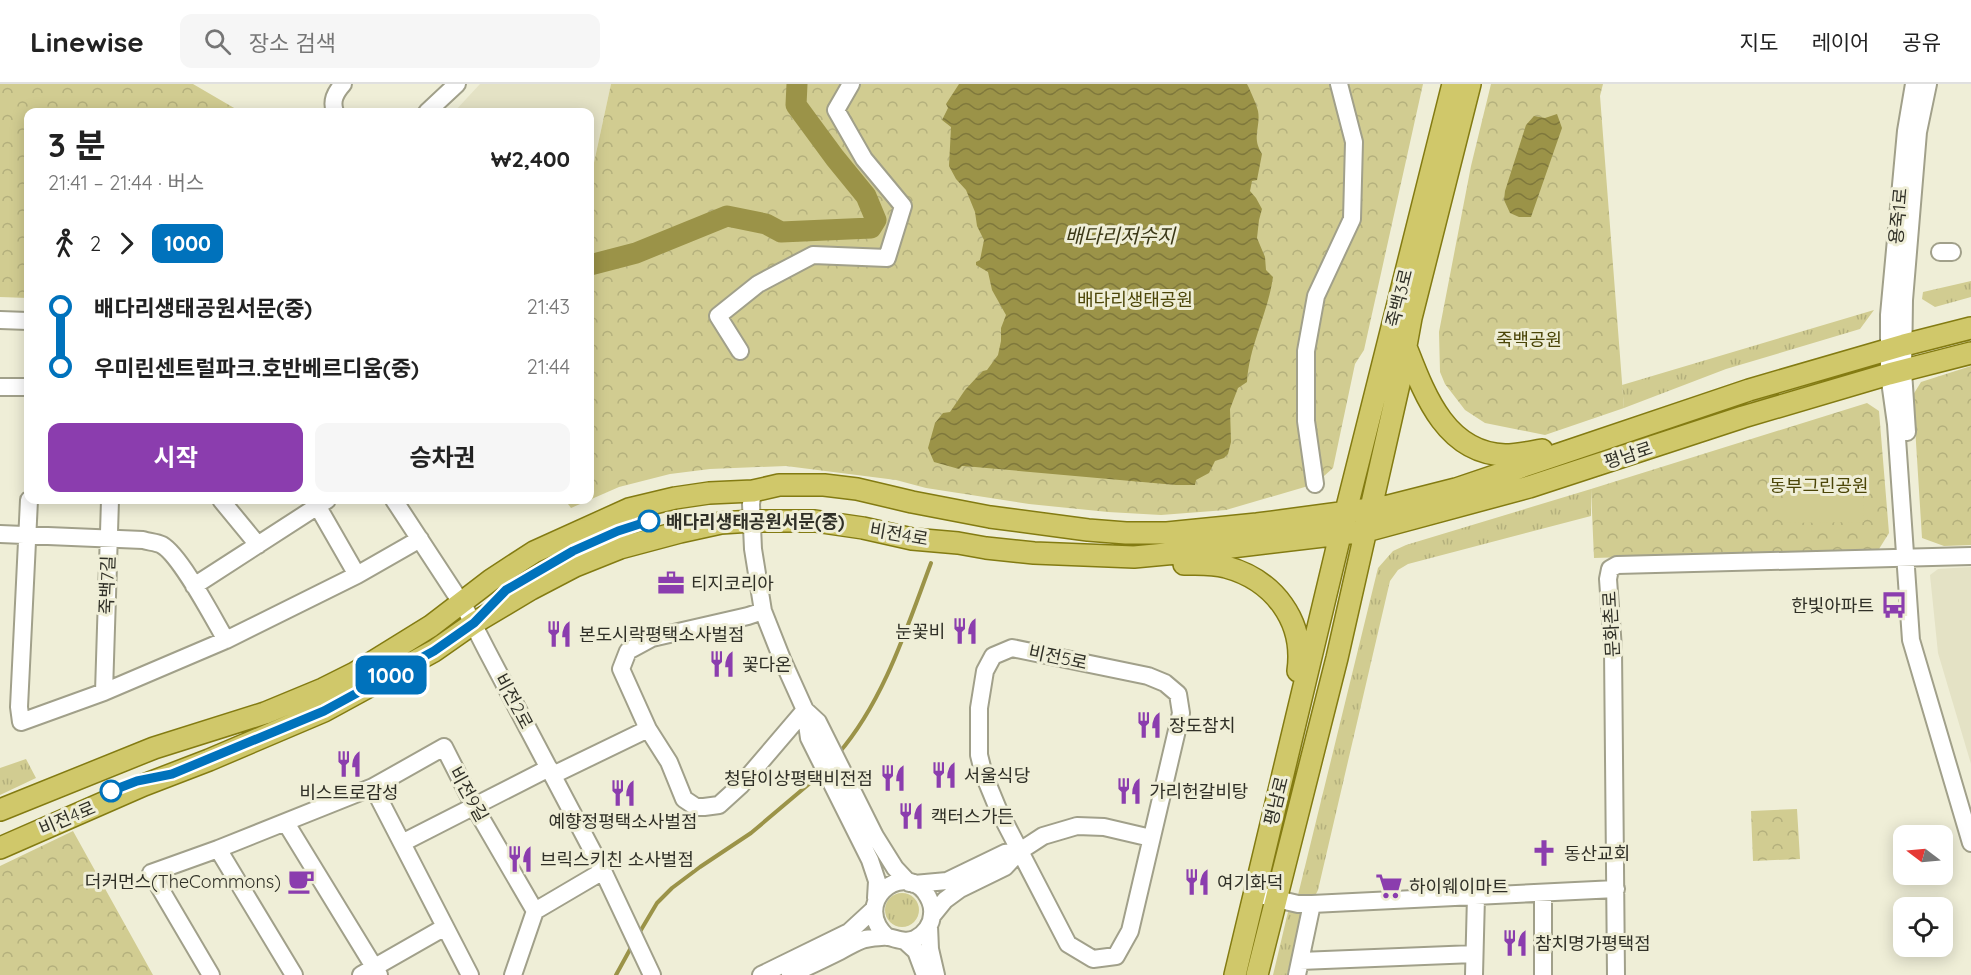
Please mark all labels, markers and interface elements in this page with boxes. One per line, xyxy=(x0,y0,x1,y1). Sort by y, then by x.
search box xyxy=(180,14,600,68)
text: Linewise xyxy=(30,24,144,59)
icon: search xyxy=(201,25,234,58)
text: 장소 검색 xyxy=(249,29,336,57)
text: 지도 xyxy=(1740,29,1778,55)
text: 레이어 xyxy=(1811,29,1869,55)
text: 공유 xyxy=(1902,29,1941,55)
text: 3 분 xyxy=(48,124,105,165)
text: ₩2,400 xyxy=(491,145,570,173)
text: 21:41 – 21:44 · 버스 xyxy=(48,170,204,195)
street label: 용죽1로 xyxy=(1884,187,1912,245)
water label: 배다리저수지 xyxy=(1065,223,1177,248)
icon: walk xyxy=(48,227,81,260)
icon: forward xyxy=(110,227,143,260)
text: 1000 xyxy=(164,230,211,256)
text: 2 xyxy=(90,231,101,256)
street label: 죽백3로 xyxy=(1381,267,1417,329)
park label: 배다리생태공원 xyxy=(1077,288,1193,311)
text: 배다리생태공원서문(중) xyxy=(94,294,312,322)
text: 21:43 xyxy=(527,294,570,319)
park label: 죽백공원 xyxy=(1496,328,1562,351)
text: 우미린센트럴파크.호반베르디움(중) xyxy=(94,354,419,382)
text: 21:44 xyxy=(527,354,570,379)
button: 시작 xyxy=(48,423,303,492)
button: 승차권 xyxy=(315,423,570,492)
street label: 평남로 xyxy=(1601,436,1655,474)
park label: 동부그린공원 xyxy=(1769,474,1869,497)
marker: 배다리생태공원서문(중) xyxy=(638,510,660,532)
place label: 배다리생태공원서문(중) xyxy=(666,510,844,533)
street label: 비전4로 xyxy=(868,518,930,550)
street label: 죽백7길 xyxy=(94,555,120,615)
office icon: 티지코리아 xyxy=(656,568,686,598)
place label: 티지코리아 xyxy=(691,572,774,595)
street label: 문화촌로 xyxy=(1598,590,1624,658)
bus stop icon: 한빛아파트 xyxy=(1879,590,1909,620)
place label: 한빛아파트 xyxy=(1791,594,1874,617)
restaurant icon: 눈꽃비 xyxy=(950,616,980,646)
restaurant icon: 본도시락평택소사벌점 xyxy=(544,619,574,649)
place label: 눈꽃비 xyxy=(895,620,945,643)
place label: 본도시락평택소사벌점 xyxy=(579,623,745,646)
street label: 비전5로 xyxy=(1027,640,1089,674)
restaurant icon: 꽃다온 xyxy=(707,649,737,679)
place label: 꽃다온 xyxy=(742,653,792,676)
line badge: 1000 xyxy=(349,656,433,694)
text: 1000 xyxy=(368,662,414,688)
street label: 비전2로 xyxy=(490,669,538,733)
restaurant icon: 장도참치 xyxy=(1134,710,1164,740)
place label: 장도참치 xyxy=(1169,714,1235,737)
restaurant icon: 비스트로감성 xyxy=(334,749,364,779)
restaurant icon: 서울식당 xyxy=(929,760,959,790)
street label: 비전9길 xyxy=(444,762,494,826)
restaurant icon: 청담이상평택비전점 xyxy=(878,763,908,793)
place label: 서울식당 xyxy=(964,764,1030,787)
place label: 청담이상평택비전점 xyxy=(724,767,873,790)
street label: 평남로 xyxy=(1259,774,1293,828)
restaurant icon: 가리헌갈비탕 xyxy=(1114,776,1144,806)
restaurant icon: 예향정평택소사벌점 xyxy=(608,778,638,808)
unlabelled marker xyxy=(100,780,122,802)
place label: 가리헌갈비탕 xyxy=(1149,780,1248,803)
place label: 비스트로감성 xyxy=(299,781,399,804)
street label: 비전4로 xyxy=(35,796,99,840)
restaurant icon: 캑터스가든 xyxy=(896,801,926,831)
place label: 캑터스가든 xyxy=(931,805,1014,828)
place label: 예향정평택소사벌점 xyxy=(548,810,698,833)
north arrow xyxy=(1893,825,1953,885)
map controls xyxy=(1893,825,1953,957)
church icon: 동산교회 xyxy=(1529,838,1559,868)
place label: 동산교회 xyxy=(1564,842,1630,865)
restaurant icon: 브릭스키친 소사벌점 xyxy=(505,844,535,874)
place label: 브릭스키친 소사벌점 xyxy=(540,848,694,871)
cafe icon: 더커먼스(TheCommons) xyxy=(286,866,316,896)
restaurant icon: 여기화덕 xyxy=(1182,867,1212,897)
place label: 더커먼스(TheCommons) xyxy=(85,870,281,893)
place label: 여기화덕 xyxy=(1217,871,1283,894)
supermarket icon: 하이웨이마트 xyxy=(1374,871,1404,901)
place label: 하이웨이마트 xyxy=(1409,875,1508,898)
button: locate xyxy=(1893,897,1953,957)
restaurant icon: 참치명가평택점 xyxy=(1500,928,1530,958)
place label: 참치명가평택점 xyxy=(1535,932,1651,955)

